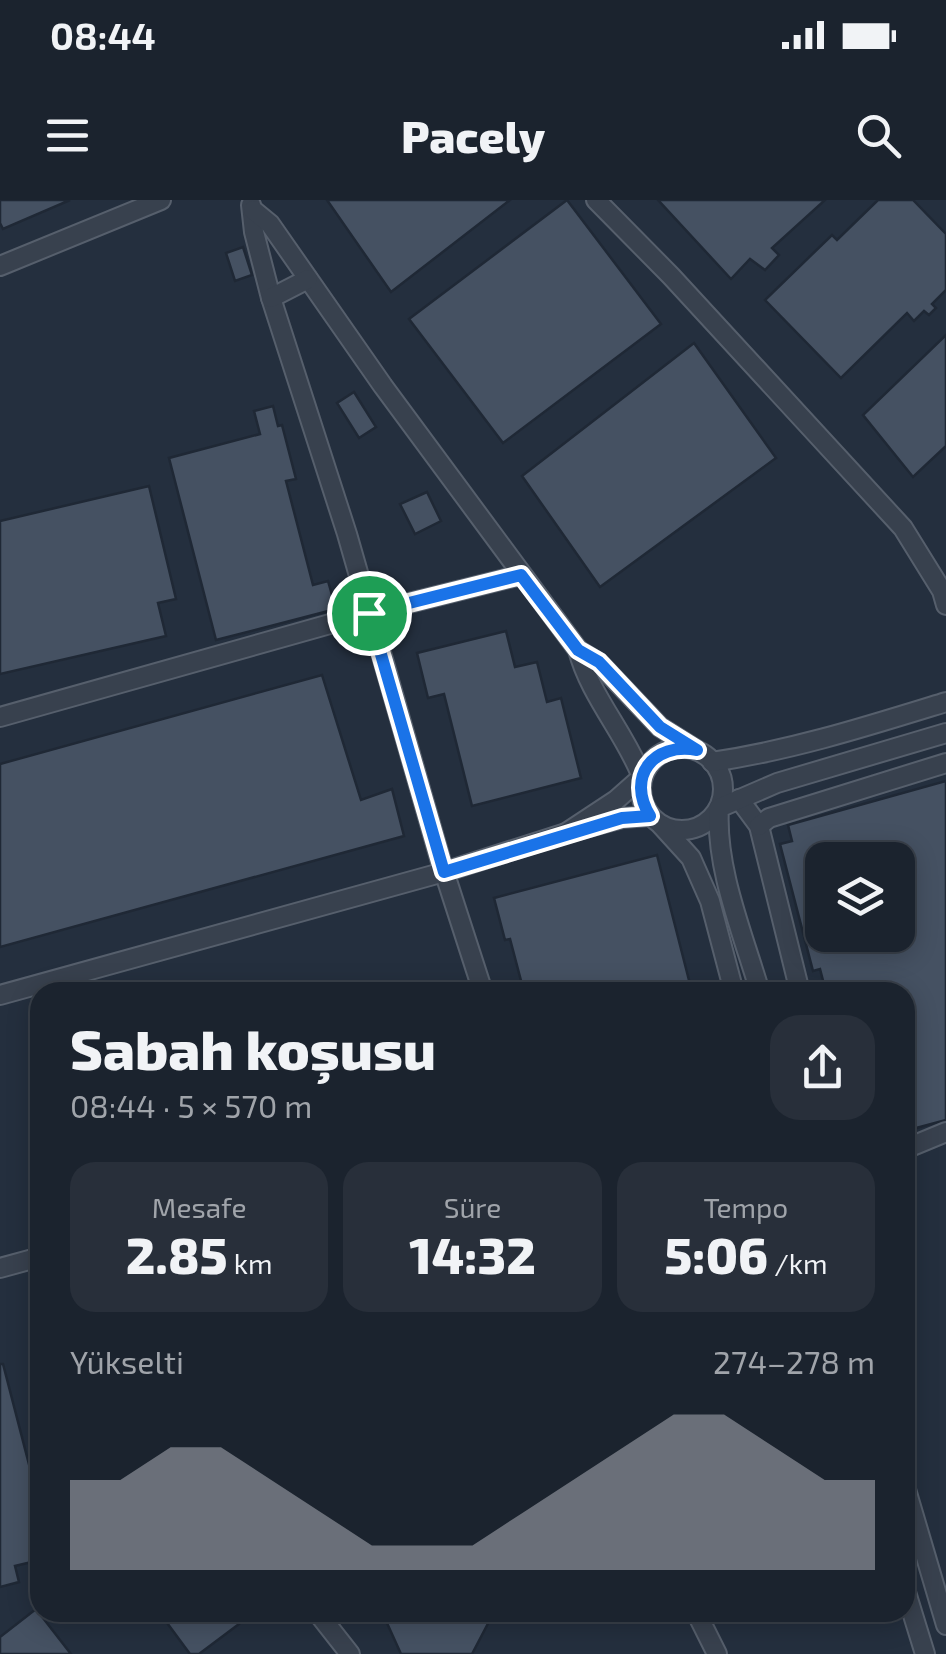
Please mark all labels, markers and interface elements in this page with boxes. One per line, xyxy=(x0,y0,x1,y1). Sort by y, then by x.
text: 08:44 xyxy=(50,12,156,58)
icon: menu xyxy=(40,108,95,163)
text: Pacely xyxy=(401,108,545,162)
icon: search xyxy=(851,108,906,163)
pin xyxy=(327,571,412,656)
icon: arrive xyxy=(342,586,397,641)
map controls xyxy=(805,842,915,952)
button: layers xyxy=(805,842,915,952)
text: Sabah koşusu xyxy=(70,1015,436,1081)
button: share xyxy=(770,1015,875,1120)
text: 08:44 · 5 × 570 m xyxy=(70,1086,312,1124)
text: Mesafe xyxy=(152,1190,246,1224)
text: Süre xyxy=(444,1190,501,1224)
text: Tempo xyxy=(703,1190,788,1224)
text: 2.85 xyxy=(126,1224,228,1284)
text: 14:32 xyxy=(409,1224,536,1284)
text: 5:06 xyxy=(664,1224,768,1284)
text: km xyxy=(228,1246,273,1280)
text: /km xyxy=(768,1246,827,1280)
text: Yükselti xyxy=(70,1342,184,1380)
text: 274–278 m xyxy=(713,1342,875,1380)

